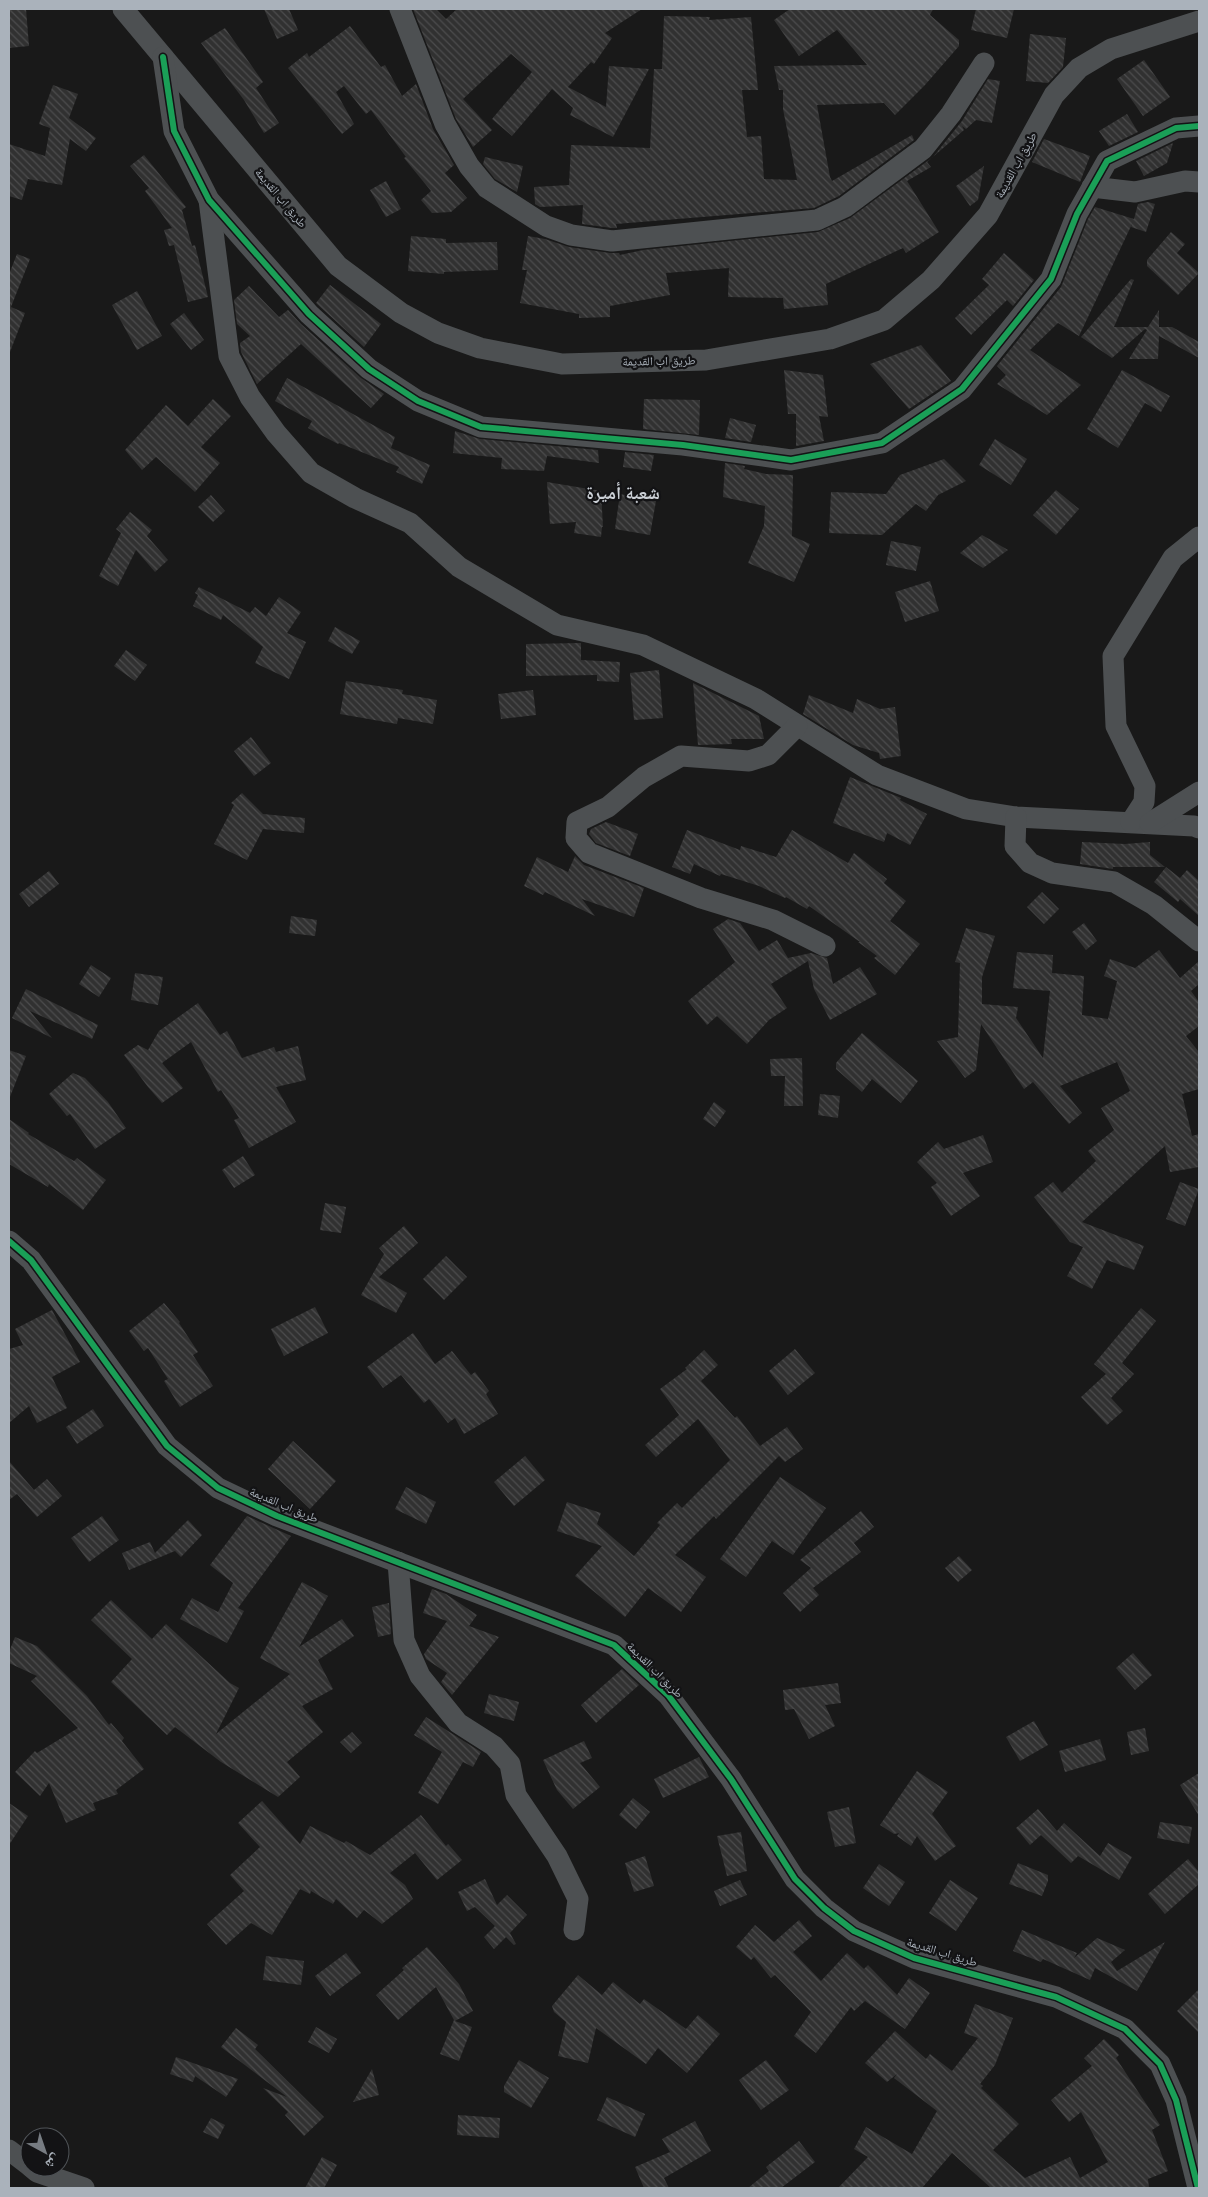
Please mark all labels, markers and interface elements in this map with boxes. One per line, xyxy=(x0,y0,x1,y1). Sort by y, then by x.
street label: طريق اب القديمة xyxy=(991,129,1040,201)
street label: طريق اب القديمة xyxy=(252,165,311,231)
street label: طريق اب القديمة xyxy=(622,352,696,369)
district label: شعبة أميرة xyxy=(586,481,660,504)
street label: طريق اب القديمة xyxy=(247,1483,321,1526)
street label: طريق اب القديمة xyxy=(624,1639,687,1701)
street label: طريق اب القديمة xyxy=(905,1934,979,1970)
north arrow xyxy=(20,2127,70,2177)
text: ش xyxy=(42,2150,65,2174)

